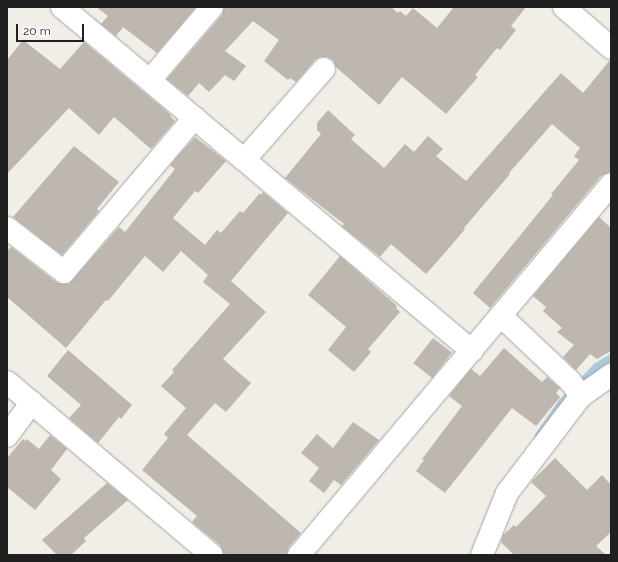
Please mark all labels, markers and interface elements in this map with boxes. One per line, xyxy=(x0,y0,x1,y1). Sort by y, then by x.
scale bar xyxy=(18,16,86,42)
text: 20 m xyxy=(23,24,51,38)

